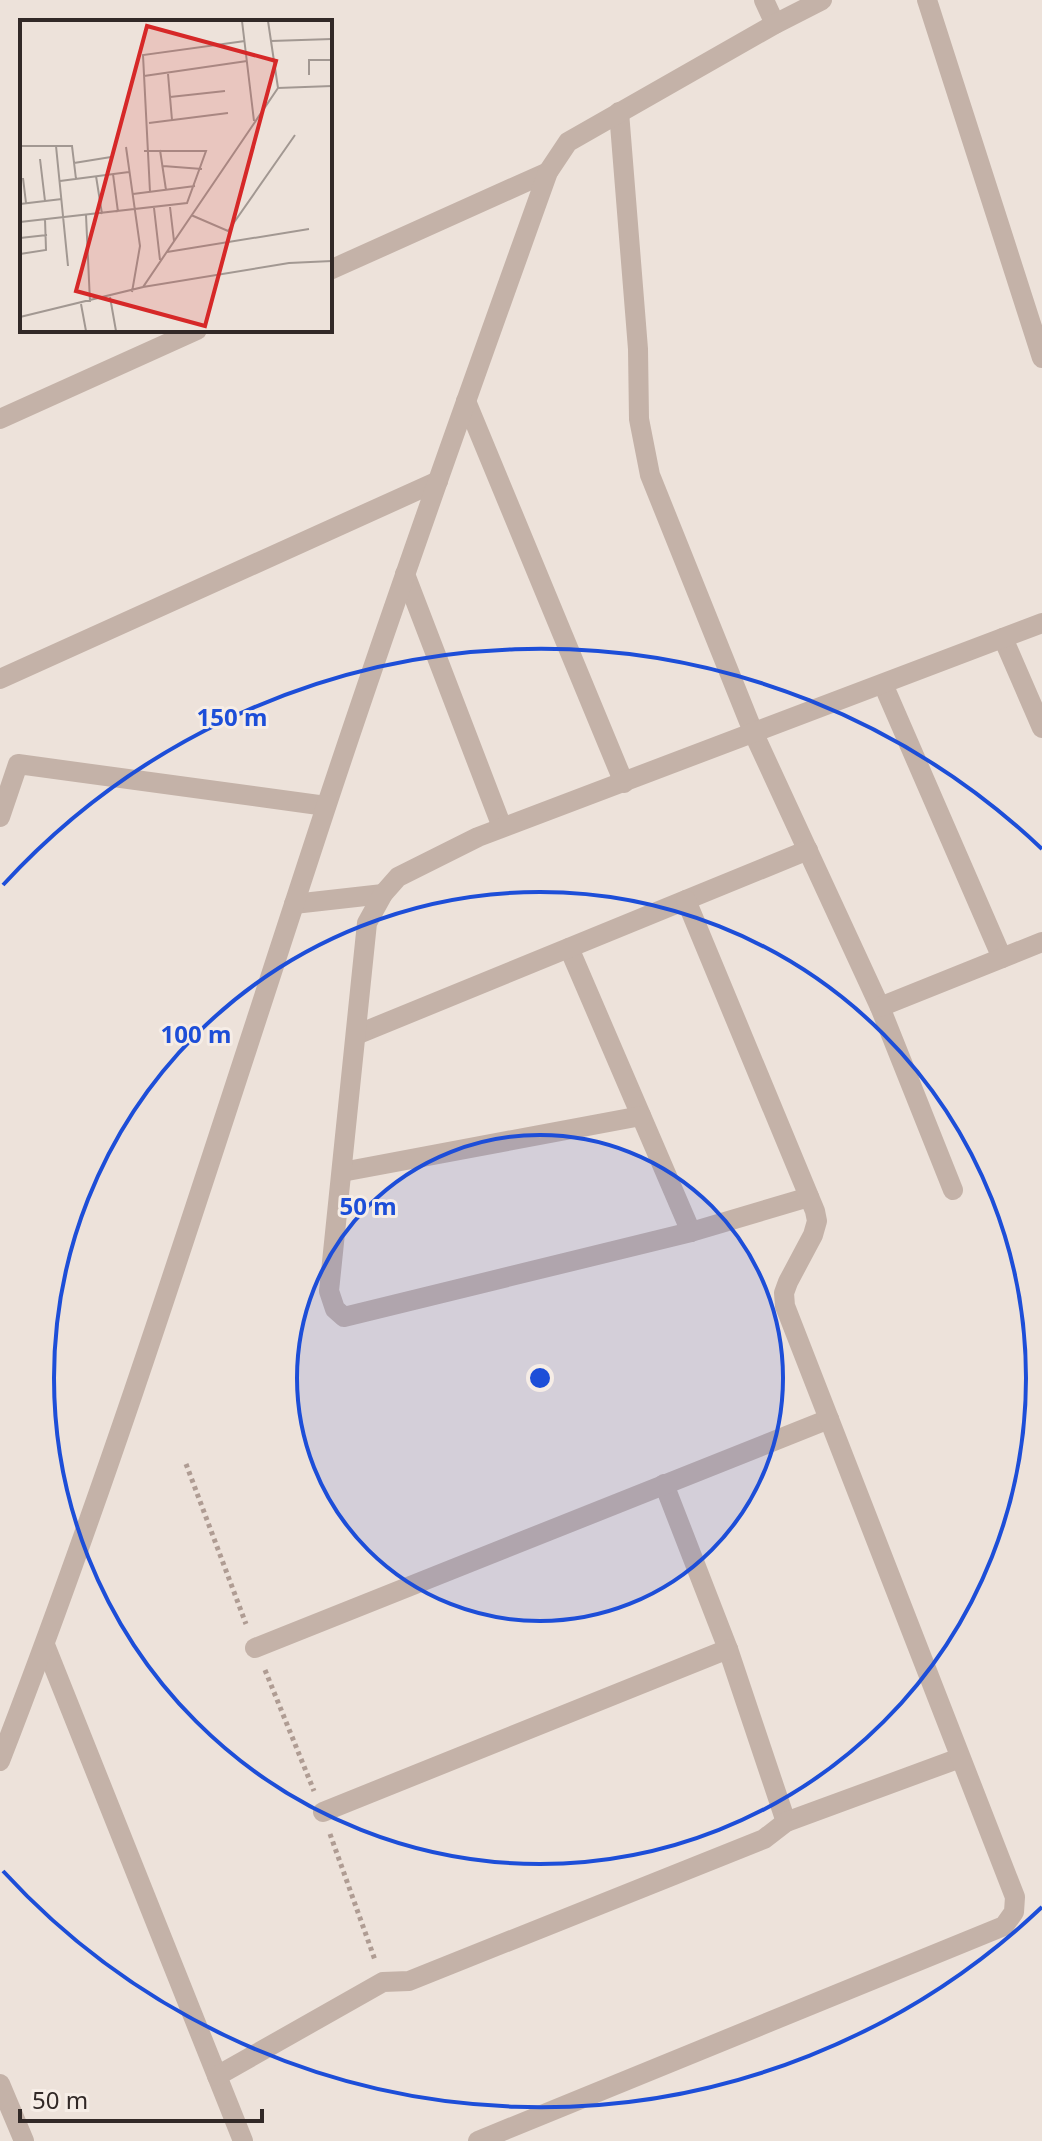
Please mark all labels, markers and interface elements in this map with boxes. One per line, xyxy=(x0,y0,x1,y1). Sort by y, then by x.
inset map xyxy=(20,20,332,332)
text: 150 m xyxy=(197,700,267,733)
text: 100 m xyxy=(161,1017,231,1050)
text: 50 m xyxy=(339,1189,397,1222)
centre of rings xyxy=(526,1364,554,1392)
scale bar xyxy=(20,2073,262,2123)
text: 50 m xyxy=(32,2083,88,2116)

